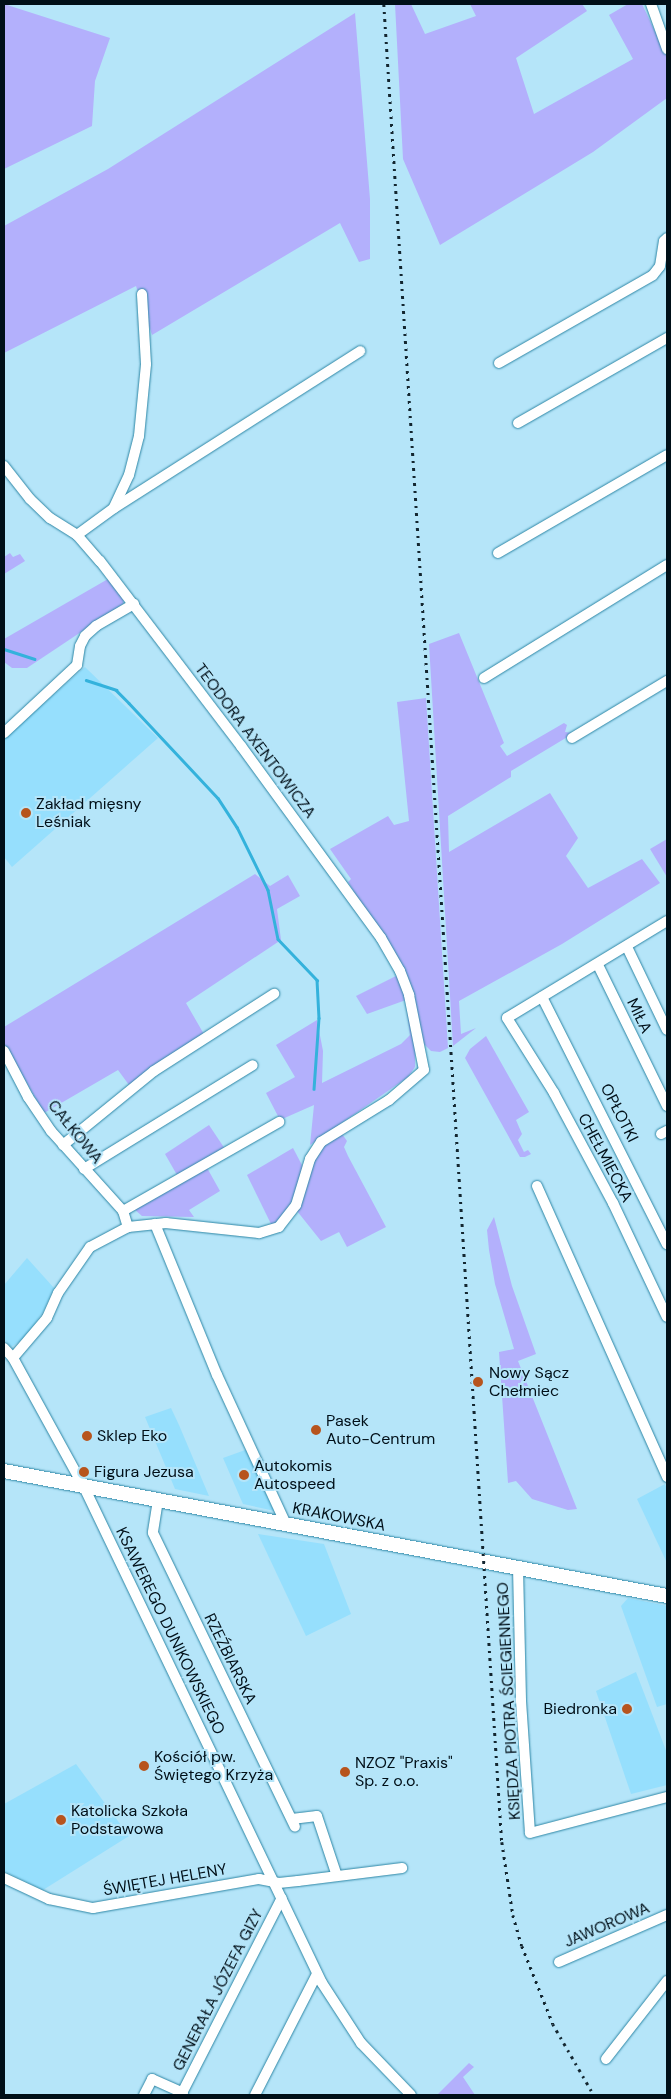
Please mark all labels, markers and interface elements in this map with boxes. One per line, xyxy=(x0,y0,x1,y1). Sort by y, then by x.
street label: TEODORA AXENTOWICZA xyxy=(190,660,320,822)
place label: Zakład mięsny Leśniak xyxy=(36,794,141,832)
marker: Zakład mięsny Leśniak xyxy=(20,807,32,819)
street label: MIŁA xyxy=(622,995,656,1037)
street label: OPŁOTKI xyxy=(596,1080,642,1146)
street label: CAŁKOWA xyxy=(44,1096,106,1168)
street label: CHEŁMIECKA xyxy=(574,1110,636,1206)
place label: Nowy Sącz Chełmiec xyxy=(489,1363,569,1401)
marker: Nowy Sącz Chełmiec xyxy=(471,1375,485,1389)
place label: Pasek Auto-Centrum xyxy=(326,1411,435,1449)
marker: Pasek Auto-Centrum xyxy=(310,1424,322,1436)
place label: Sklep Eko xyxy=(97,1426,167,1446)
marker: Sklep Eko xyxy=(81,1430,93,1442)
place label: Autokomis Autospeed xyxy=(254,1456,335,1494)
place label: Figura Jezusa xyxy=(94,1462,194,1482)
marker: Figura Jezusa xyxy=(78,1466,90,1478)
marker: Autokomis Autospeed xyxy=(238,1469,250,1481)
street label: KRAKOWSKA xyxy=(291,1499,387,1535)
street label: KSAWEREGO DUNIKOWSKIEGO xyxy=(111,1524,229,1738)
street label: KSIĘDZA PIOTRA ŚCIEGIENNEGO xyxy=(493,1582,525,1820)
street label: RZEŹBIARSKA xyxy=(200,1610,260,1708)
place label: Biedronka xyxy=(543,1699,617,1719)
marker: Biedronka xyxy=(621,1703,633,1715)
place label: Kościół pw. Świętego Krzyża xyxy=(154,1747,273,1785)
place label: NZOZ "Praxis" Sp. z o.o. xyxy=(355,1753,453,1791)
marker: Kościół pw. Świętego Krzyża xyxy=(138,1760,150,1772)
marker: NZOZ "Praxis" Sp. z o.o. xyxy=(339,1766,351,1778)
place label: Katolicka Szkoła Podstawowa xyxy=(71,1801,188,1839)
marker: Katolicka Szkoła Podstawowa xyxy=(55,1814,67,1826)
street label: ŚWIĘTEJ HELENY xyxy=(102,1860,228,1900)
street label: JAWOROWA xyxy=(561,1898,653,1952)
street label: GENERAŁA JÓZEFA GIZY xyxy=(169,1906,267,2074)

